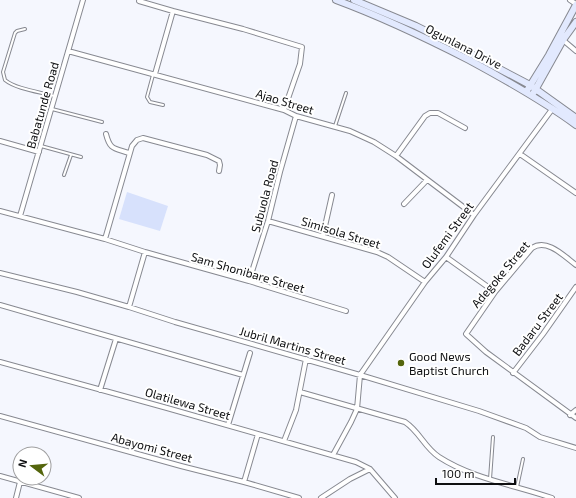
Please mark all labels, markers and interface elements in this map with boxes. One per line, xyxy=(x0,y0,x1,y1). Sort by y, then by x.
street label: Ogunlana Drive xyxy=(424,21,504,71)
street label: Babatunde Road xyxy=(23,60,61,150)
street label: Ajao Street xyxy=(254,86,316,118)
street label: Subuola Road xyxy=(248,158,280,234)
street label: Olufemi Street xyxy=(418,199,476,271)
street label: Simisola Street xyxy=(300,213,383,251)
street label: Adegoke Street xyxy=(468,238,532,310)
street label: Sam Shonibare Street xyxy=(190,249,307,295)
street label: Badaru Street xyxy=(509,289,565,358)
street label: Jubril Martins Street xyxy=(238,323,348,367)
place label: Good News Baptist Church xyxy=(409,349,489,377)
marker: Good News Baptist Church xyxy=(396,358,406,368)
street label: Olatilewa Street xyxy=(144,384,233,422)
street label: Abayomi Street xyxy=(110,429,195,465)
north arrow xyxy=(12,446,52,486)
text: N xyxy=(15,457,29,469)
scale bar xyxy=(436,460,515,486)
text: 100 m xyxy=(442,466,474,480)

